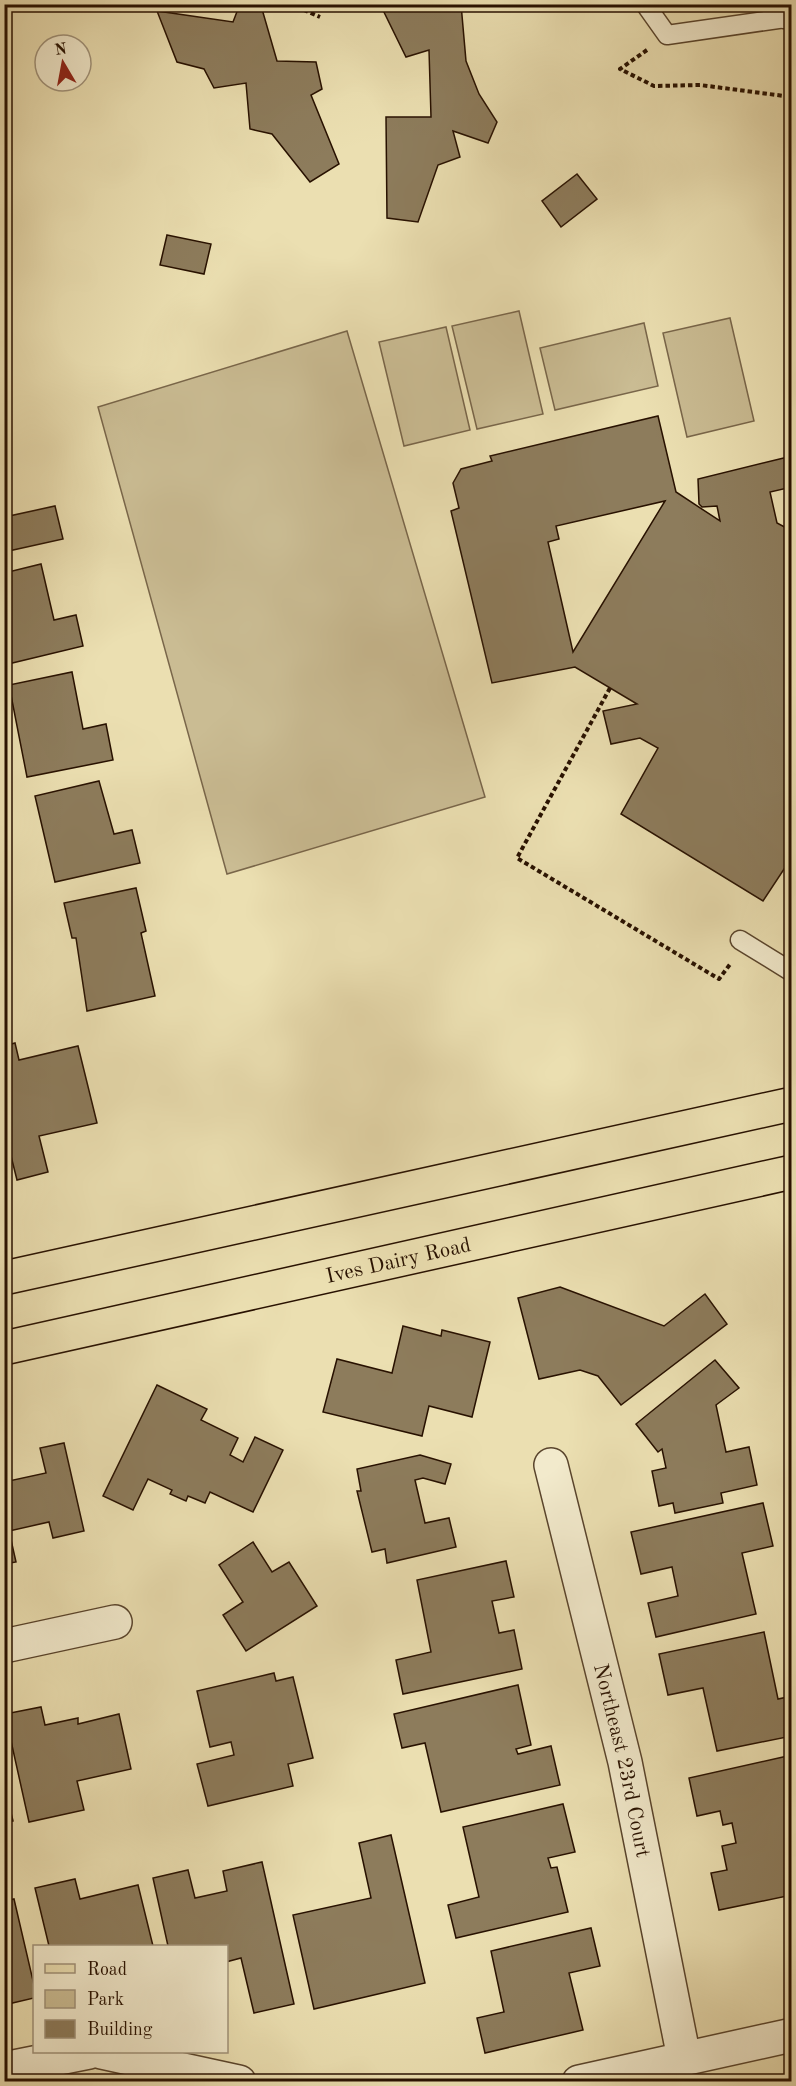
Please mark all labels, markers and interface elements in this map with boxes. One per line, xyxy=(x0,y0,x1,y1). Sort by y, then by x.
north arrow xyxy=(33,33,93,93)
text: N xyxy=(53,41,69,59)
street label: Ives Dairy Road xyxy=(324,1235,473,1288)
street label: Northeast 23rd Court xyxy=(589,1662,653,1859)
legend xyxy=(33,1945,228,2053)
text: Road xyxy=(87,1961,127,1979)
text: Park xyxy=(87,1991,124,2009)
text: Building xyxy=(87,2021,153,2039)

